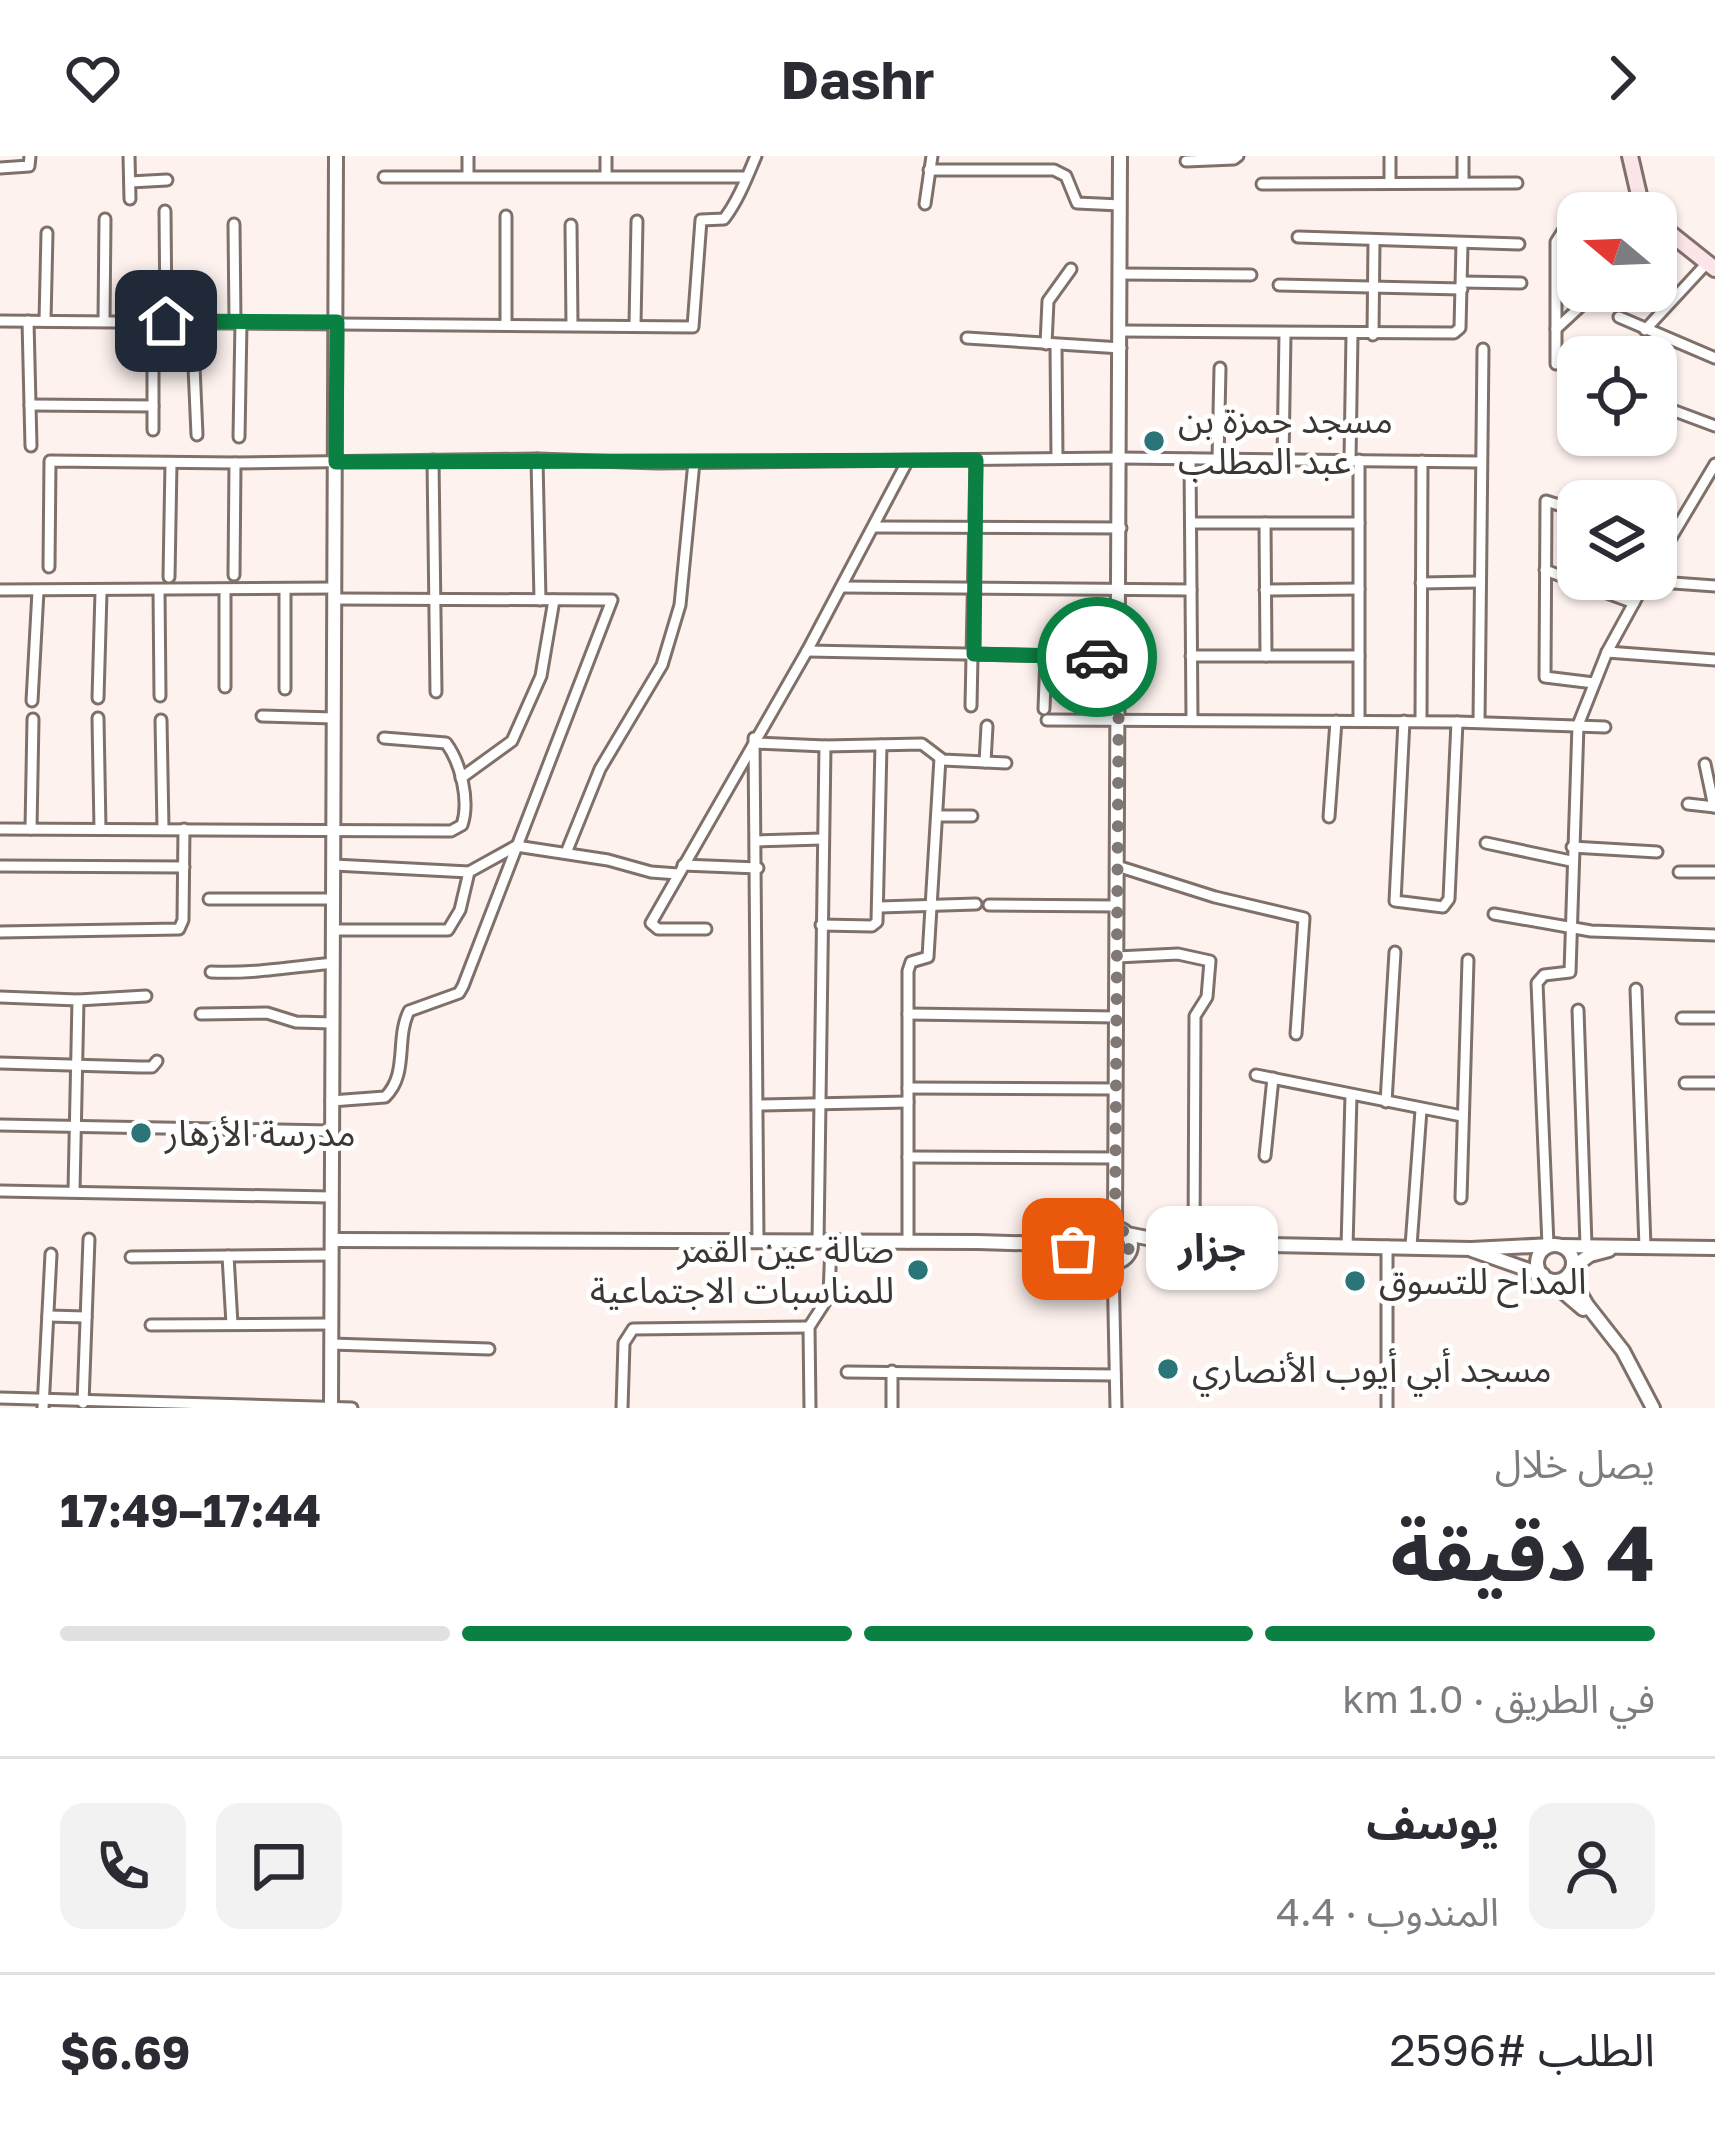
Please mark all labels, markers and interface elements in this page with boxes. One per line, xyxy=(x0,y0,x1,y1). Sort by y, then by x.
icon: heart xyxy=(60,45,126,111)
icon: forward xyxy=(1589,45,1655,111)
text: Dashr xyxy=(781,46,934,111)
north arrow xyxy=(1557,192,1677,312)
map controls xyxy=(1557,192,1677,600)
pin xyxy=(115,270,217,372)
icon: home xyxy=(133,288,199,354)
button: locate xyxy=(1557,336,1677,456)
place label: مسجد حمزة بن عبد المطلب xyxy=(1178,398,1393,482)
marker: مسجد حمزة بن عبد المطلب xyxy=(1141,428,1167,454)
button: layers xyxy=(1557,480,1677,600)
courier xyxy=(1037,597,1157,717)
icon: car xyxy=(1064,624,1130,690)
place label: مدرسة الأزهار xyxy=(164,1111,356,1155)
marker: مدرسة الأزهار xyxy=(128,1120,154,1146)
pin xyxy=(1022,1198,1124,1300)
callout: جزار xyxy=(1145,1207,1277,1291)
icon: bag xyxy=(1040,1216,1106,1282)
text: جزار xyxy=(1178,1224,1246,1271)
place label: صالة عين القمر للمناسبات الاجتماعية xyxy=(590,1227,894,1311)
marker: صالة عين القمر للمناسبات الاجتماعية xyxy=(905,1257,931,1283)
place label: المداح للتسوق xyxy=(1379,1259,1587,1308)
marker: المداح للتسوق xyxy=(1342,1268,1368,1294)
place label: مسجد أبي أيوب الأنصاري xyxy=(1192,1347,1552,1397)
marker: مسجد أبي أيوب الأنصاري xyxy=(1155,1356,1181,1382)
text: يصل خلال xyxy=(1495,1440,1655,1487)
text: 17:44–17:49 xyxy=(60,1483,321,1537)
text: 4 دقيقة xyxy=(1390,1505,1655,1598)
text: في الطريق · 1.0 km xyxy=(1342,1675,1655,1722)
text: يوسف xyxy=(1366,1795,1499,1849)
button: phone xyxy=(60,1803,186,1929)
button: chat xyxy=(216,1803,342,1929)
button: person xyxy=(1529,1803,1655,1929)
text: المندوب · 4.4 xyxy=(1276,1888,1499,1935)
text: الطلب #2596 xyxy=(1389,2022,1655,2076)
text: $6.69 xyxy=(60,2025,190,2079)

